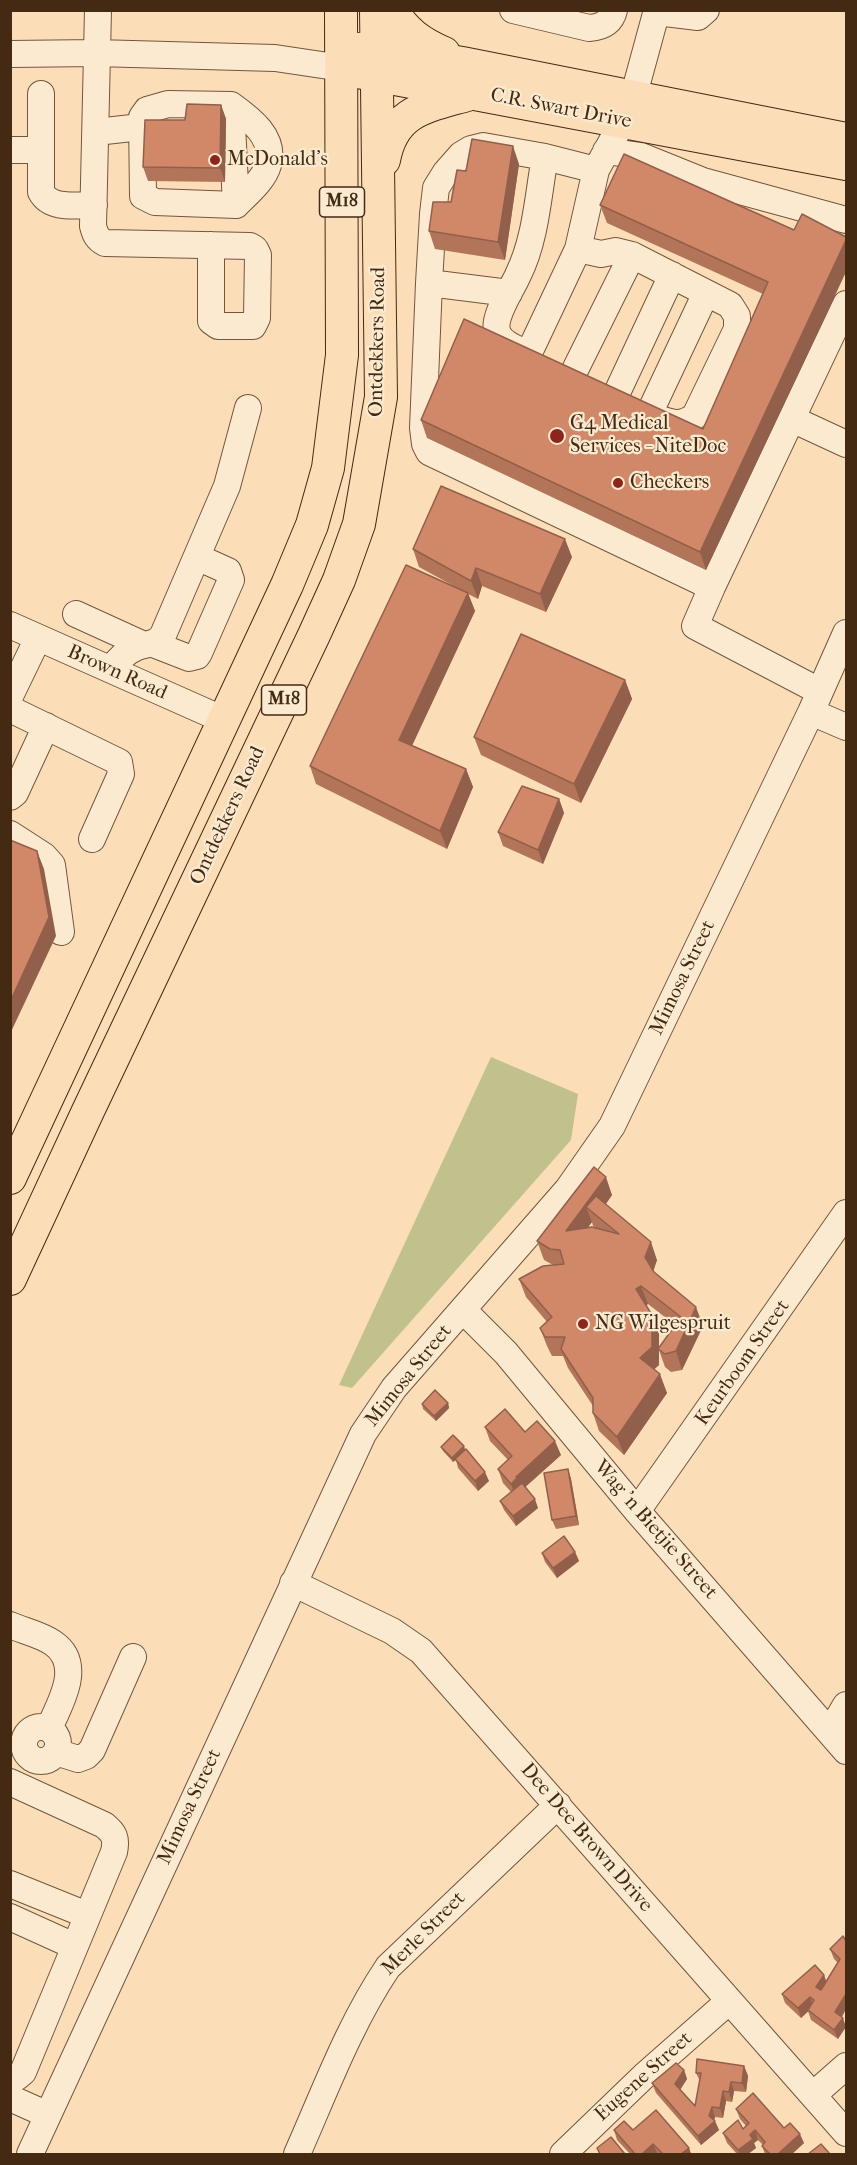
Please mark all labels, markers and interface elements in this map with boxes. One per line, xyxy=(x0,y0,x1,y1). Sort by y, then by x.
street label: C.R. Swart Drive xyxy=(488,84,634,134)
place label: McDonald's xyxy=(227,148,328,172)
marker: McDonald's xyxy=(208,153,222,167)
road number: M18 xyxy=(320,187,364,217)
street label: Ontdekkers Road xyxy=(365,267,391,417)
place label: G4 Medical Services - NiteDoc xyxy=(570,412,726,459)
marker: G4 Medical Services - NiteDoc xyxy=(548,427,566,445)
place label: Checkers xyxy=(630,471,709,495)
marker: Checkers xyxy=(611,476,625,490)
street label: Brown Road xyxy=(63,640,171,706)
road number: M18 xyxy=(262,685,306,715)
street label: Ontdekkers Road xyxy=(185,743,271,889)
street label: Mimosa Street xyxy=(645,917,721,1039)
street label: Keurboom Street xyxy=(691,1295,795,1431)
place label: NG Wilgespruit xyxy=(595,1312,731,1336)
marker: NG Wilgespruit xyxy=(576,1317,590,1331)
street label: Mimosa Street xyxy=(360,1320,458,1432)
street label: Wag 'n Bietjie Street xyxy=(588,1456,722,1604)
street label: Mimosa Street xyxy=(153,1745,227,1869)
street label: Dee Dee Brown Drive xyxy=(515,1759,657,1917)
street label: Merle Street xyxy=(377,1887,471,1981)
street label: Eugene Street xyxy=(590,2027,698,2127)

